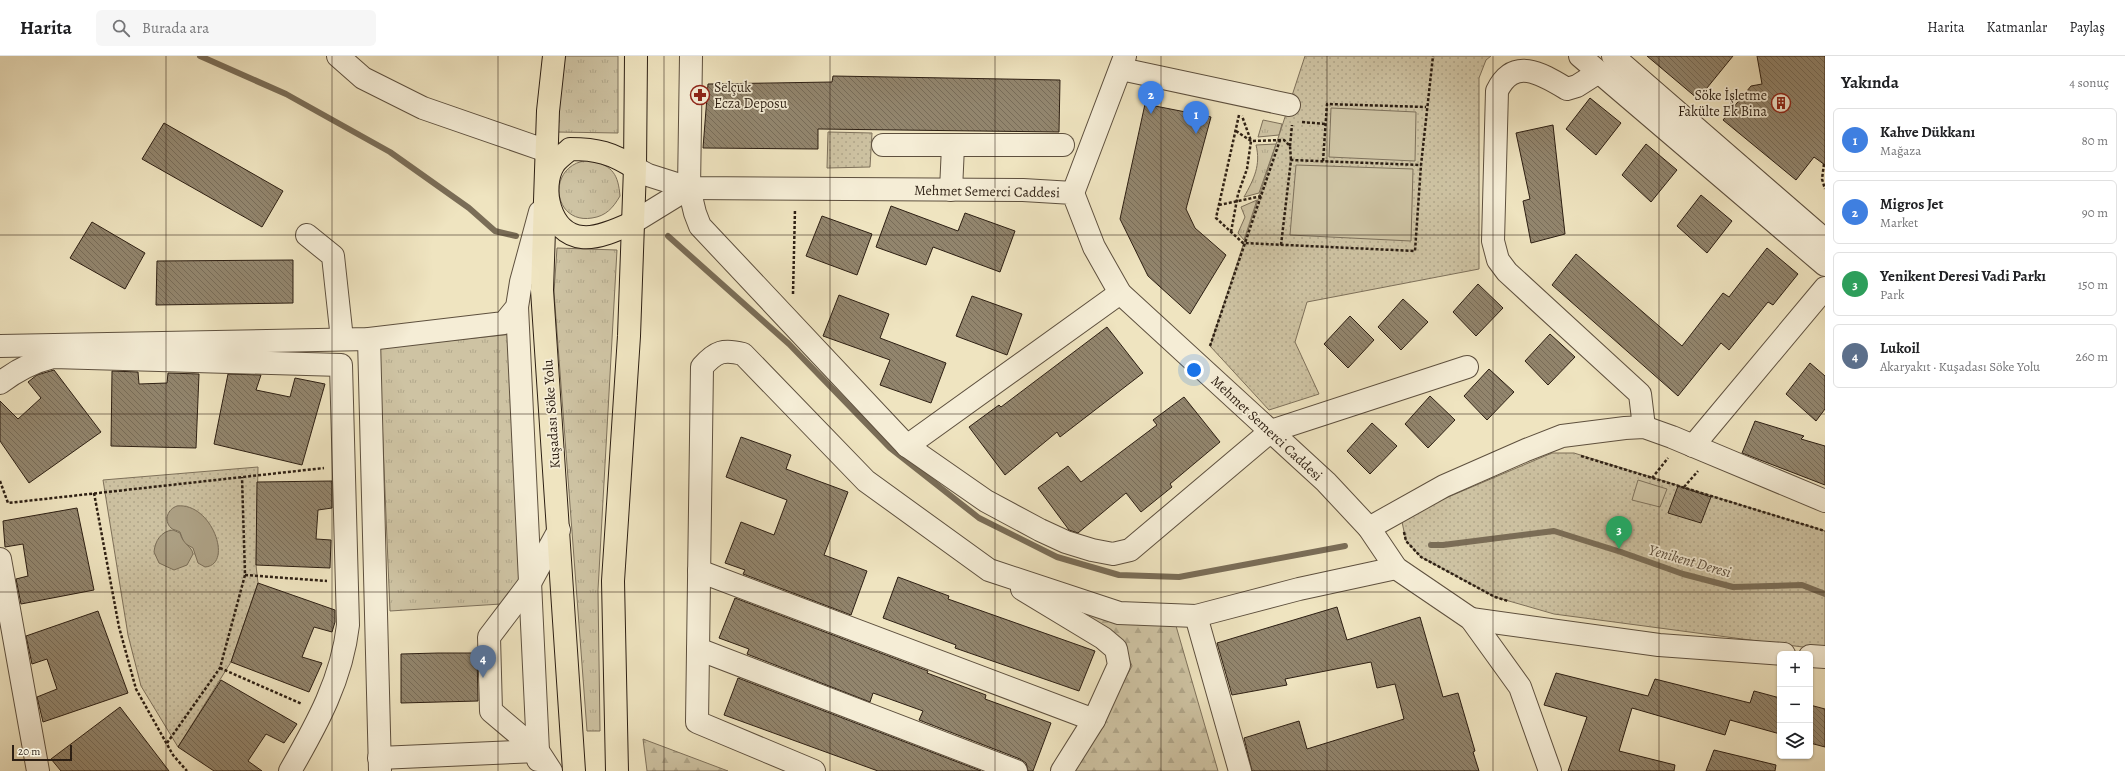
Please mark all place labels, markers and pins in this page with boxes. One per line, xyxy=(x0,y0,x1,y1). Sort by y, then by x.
place label: Selçuk Ecza Deposu xyxy=(714,78,788,113)
pin: 2 xyxy=(1138,81,1164,114)
pharmacy icon: Selçuk Ecza Deposu xyxy=(689,84,711,106)
place label: Söke İşletme Fakülte Ek Bina xyxy=(1678,86,1767,121)
building icon: Söke İşletme Fakülte Ek Bina xyxy=(1770,92,1792,114)
pin: 1 xyxy=(1183,101,1209,134)
pin: 3 xyxy=(1606,516,1632,549)
pin: 4 xyxy=(470,645,496,678)

